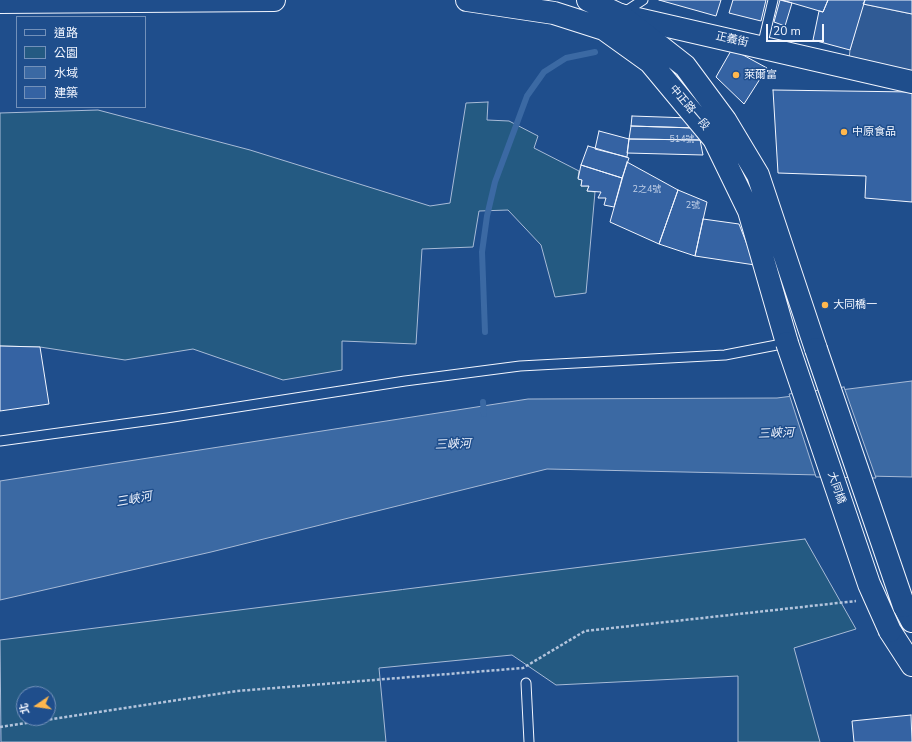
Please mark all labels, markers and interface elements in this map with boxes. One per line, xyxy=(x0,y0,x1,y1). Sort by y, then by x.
legend xyxy=(16,16,146,108)
scale bar xyxy=(768,16,826,42)
text: 20 m xyxy=(773,23,801,39)
text: 道路 xyxy=(54,25,78,41)
street label: 正義街 xyxy=(714,30,750,50)
text: 公園 xyxy=(54,45,78,61)
text: 水域 xyxy=(54,65,78,81)
place label: 萊爾富 xyxy=(744,68,777,82)
marker: 萊爾富 xyxy=(731,70,741,80)
street label: 中正路一段 xyxy=(666,83,712,133)
text: 建築 xyxy=(54,85,78,101)
place label: 中原食品 xyxy=(852,125,896,139)
marker: 中原食品 xyxy=(839,127,849,137)
house number: 514號 xyxy=(669,135,695,145)
house number: 2之4號 xyxy=(633,185,661,195)
house number: 2號 xyxy=(686,201,700,211)
place label: 大同橋一 xyxy=(833,298,877,312)
marker: 大同橋一 xyxy=(820,300,830,310)
water label: 三峽河 xyxy=(758,426,794,442)
water label: 三峽河 xyxy=(435,437,471,453)
street label: 大同橋 xyxy=(824,470,848,506)
water label: 三峽河 xyxy=(115,490,153,510)
north arrow xyxy=(16,686,56,726)
text: 北 xyxy=(16,702,33,716)

